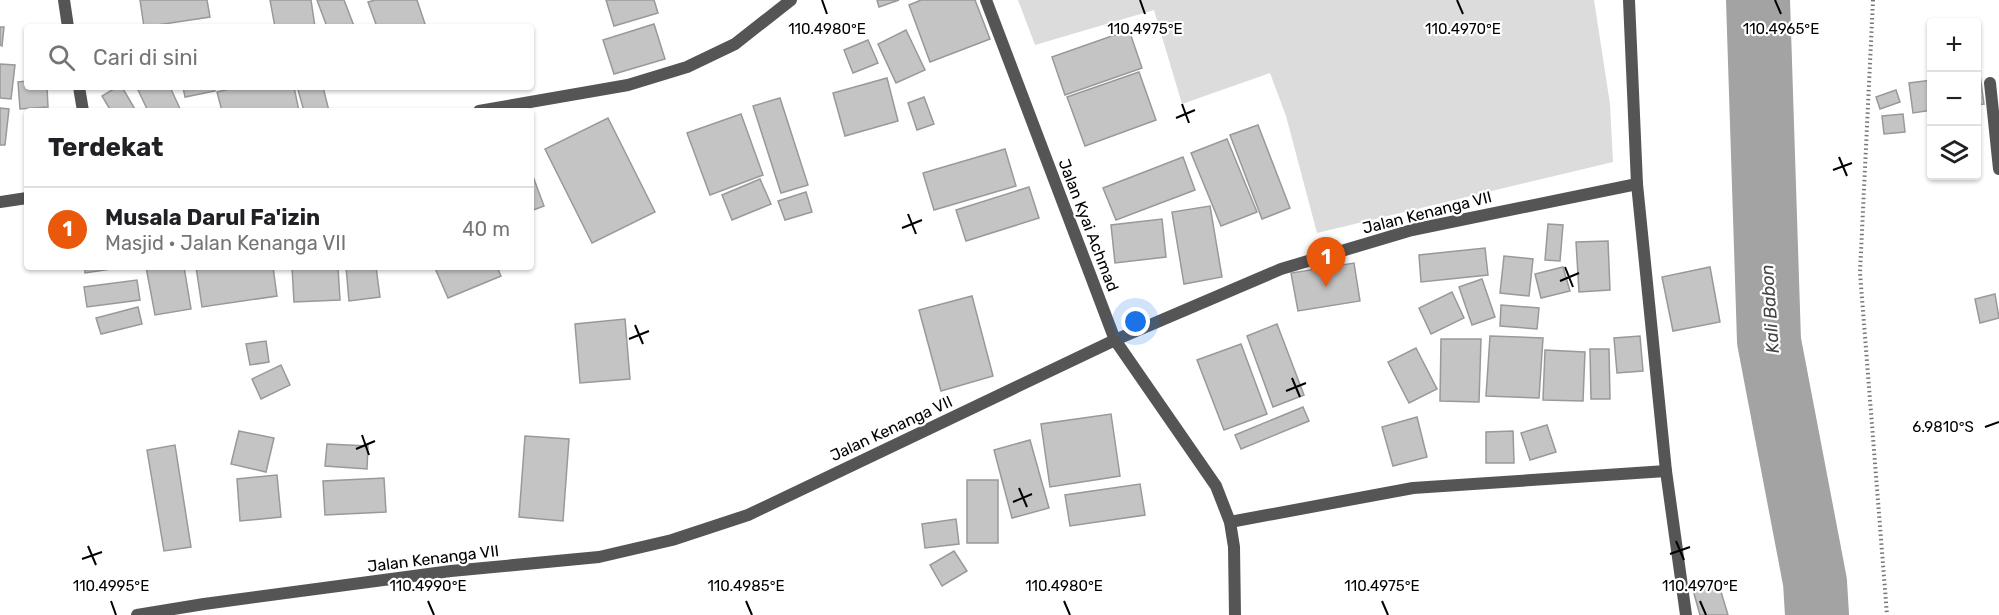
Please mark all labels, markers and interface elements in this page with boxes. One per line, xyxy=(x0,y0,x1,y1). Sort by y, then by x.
map controls xyxy=(1927,18,1981,180)
button: + xyxy=(1927,18,1981,72)
text: 110.4980°E xyxy=(788,20,866,38)
text: 110.4975°E xyxy=(1107,20,1183,38)
text: 110.4970°E xyxy=(1425,20,1501,38)
text: 110.4965°E xyxy=(1743,20,1819,38)
search box xyxy=(24,24,534,90)
icon: search xyxy=(45,41,78,74)
text: Cari di sini xyxy=(93,44,198,71)
button: − xyxy=(1927,72,1981,126)
button: layers xyxy=(1927,126,1981,180)
text: Terdekat xyxy=(48,132,163,163)
street label: Jalan Kyai Achmad xyxy=(1054,156,1123,294)
street label: Jalan Kenanga VII xyxy=(1360,187,1494,238)
text: Musala Darul Fa'izin xyxy=(105,204,320,231)
text: 1 xyxy=(63,217,72,241)
text: 40 m xyxy=(462,217,510,241)
text: Masjid · Jalan Kenanga VII xyxy=(105,231,346,255)
pin: 1 xyxy=(1306,238,1346,287)
water label: Kali Babon xyxy=(1756,264,1784,354)
your location xyxy=(1121,307,1150,336)
street label: Jalan Kenanga VII xyxy=(827,392,955,465)
text: 6.9810°S xyxy=(1912,418,1974,436)
street label: Jalan Kenanga VII xyxy=(366,541,500,576)
text: 110.4995°E xyxy=(73,577,149,595)
text: 110.4990°E xyxy=(389,577,467,595)
text: 110.4985°E xyxy=(707,577,785,595)
text: 110.4980°E xyxy=(1025,577,1103,595)
text: 110.4975°E xyxy=(1344,577,1420,595)
text: 110.4970°E xyxy=(1662,577,1738,595)

